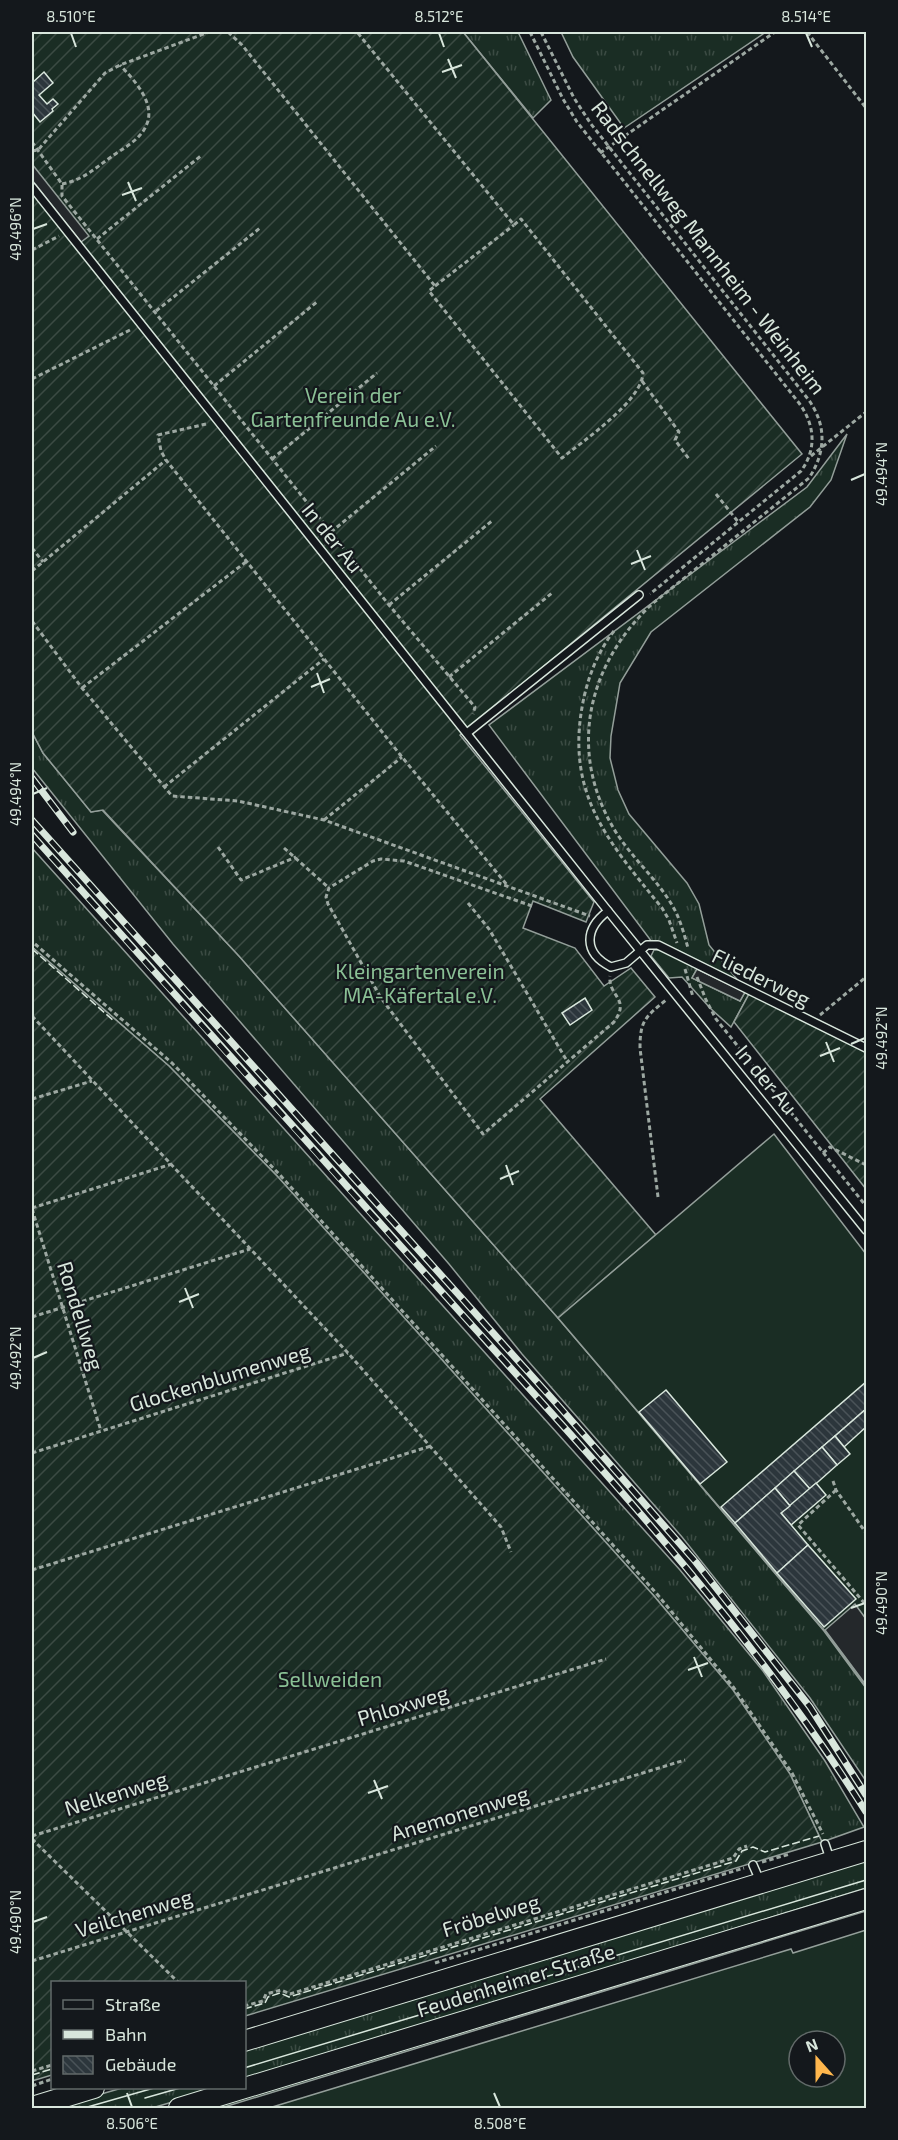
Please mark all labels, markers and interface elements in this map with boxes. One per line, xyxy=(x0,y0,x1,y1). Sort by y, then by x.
text: 8.510°E xyxy=(46,7,96,25)
text: 8.512°E xyxy=(415,7,463,25)
text: 8.514°E xyxy=(781,7,831,25)
street label: Radschnellweg Mannheim - Weinheim xyxy=(587,95,832,399)
text: 49.496°N xyxy=(6,197,24,261)
park label: Verein der Gartenfreunde Au e.V. xyxy=(250,382,456,431)
text: 49.494°N xyxy=(872,442,890,506)
street label: In der Au xyxy=(297,497,369,577)
text: 49.494°N xyxy=(6,762,24,826)
street label: Fliederweg xyxy=(709,942,815,1011)
park label: Kleingartenverein MA-Käfertal e.V. xyxy=(335,958,505,1007)
text: 49.492°N xyxy=(872,1006,890,1070)
street label: In der Au xyxy=(731,1039,803,1119)
street label: Rondellweg xyxy=(53,1258,110,1373)
text: 49.492°N xyxy=(6,1326,24,1390)
street label: Glockenblumenweg xyxy=(126,1337,313,1416)
text: 49.490°N xyxy=(872,1571,890,1635)
park label: Sellweiden xyxy=(278,1666,382,1691)
street label: Phloxweg xyxy=(354,1679,451,1730)
street label: Nelkenweg xyxy=(61,1765,170,1820)
street label: Anemonenweg xyxy=(388,1780,532,1845)
street label: Veilchenweg xyxy=(72,1883,195,1942)
street label: Fröbelweg xyxy=(439,1888,543,1941)
text: 49.490°N xyxy=(6,1890,24,1954)
street label: Feudenheimer Straße xyxy=(413,1938,618,2022)
legend xyxy=(51,1981,246,2089)
text: Straße xyxy=(105,1993,161,2015)
text: Bahn xyxy=(105,2023,147,2045)
north arrow xyxy=(787,2029,847,2089)
text: N xyxy=(803,2034,820,2055)
text: Gebäude xyxy=(105,2053,176,2075)
text: 8.506°E xyxy=(106,2114,158,2132)
text: 8.508°E xyxy=(474,2114,526,2132)

